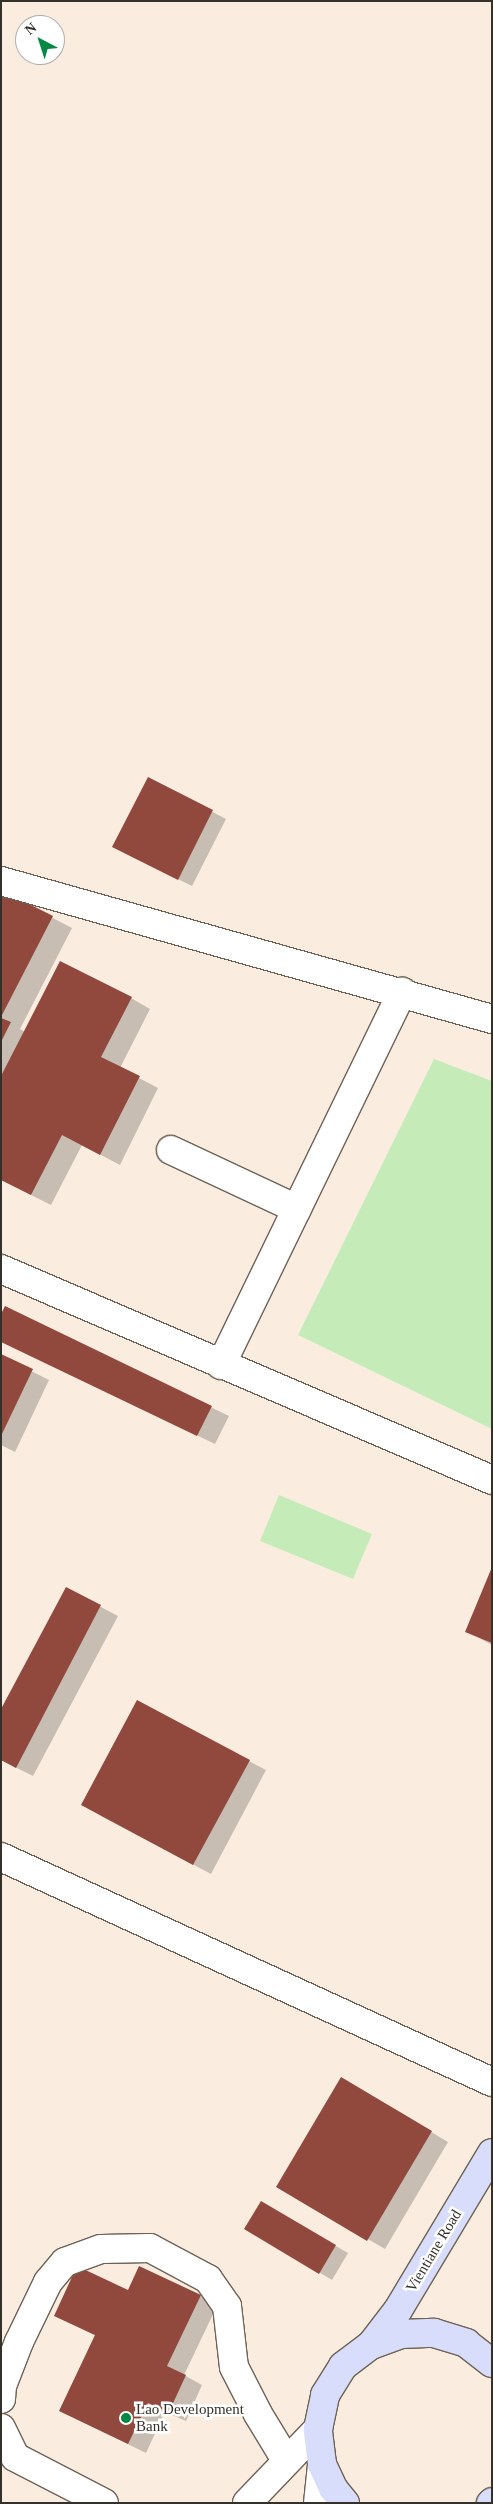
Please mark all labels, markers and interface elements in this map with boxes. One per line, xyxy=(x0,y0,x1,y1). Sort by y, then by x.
north arrow xyxy=(15,15,65,65)
text: N xyxy=(22,20,39,38)
street label: Vientiane Road xyxy=(402,2207,466,2295)
place label: Lao Development Bank xyxy=(136,2400,244,2435)
marker: Lao Development Bank xyxy=(120,2412,132,2424)

